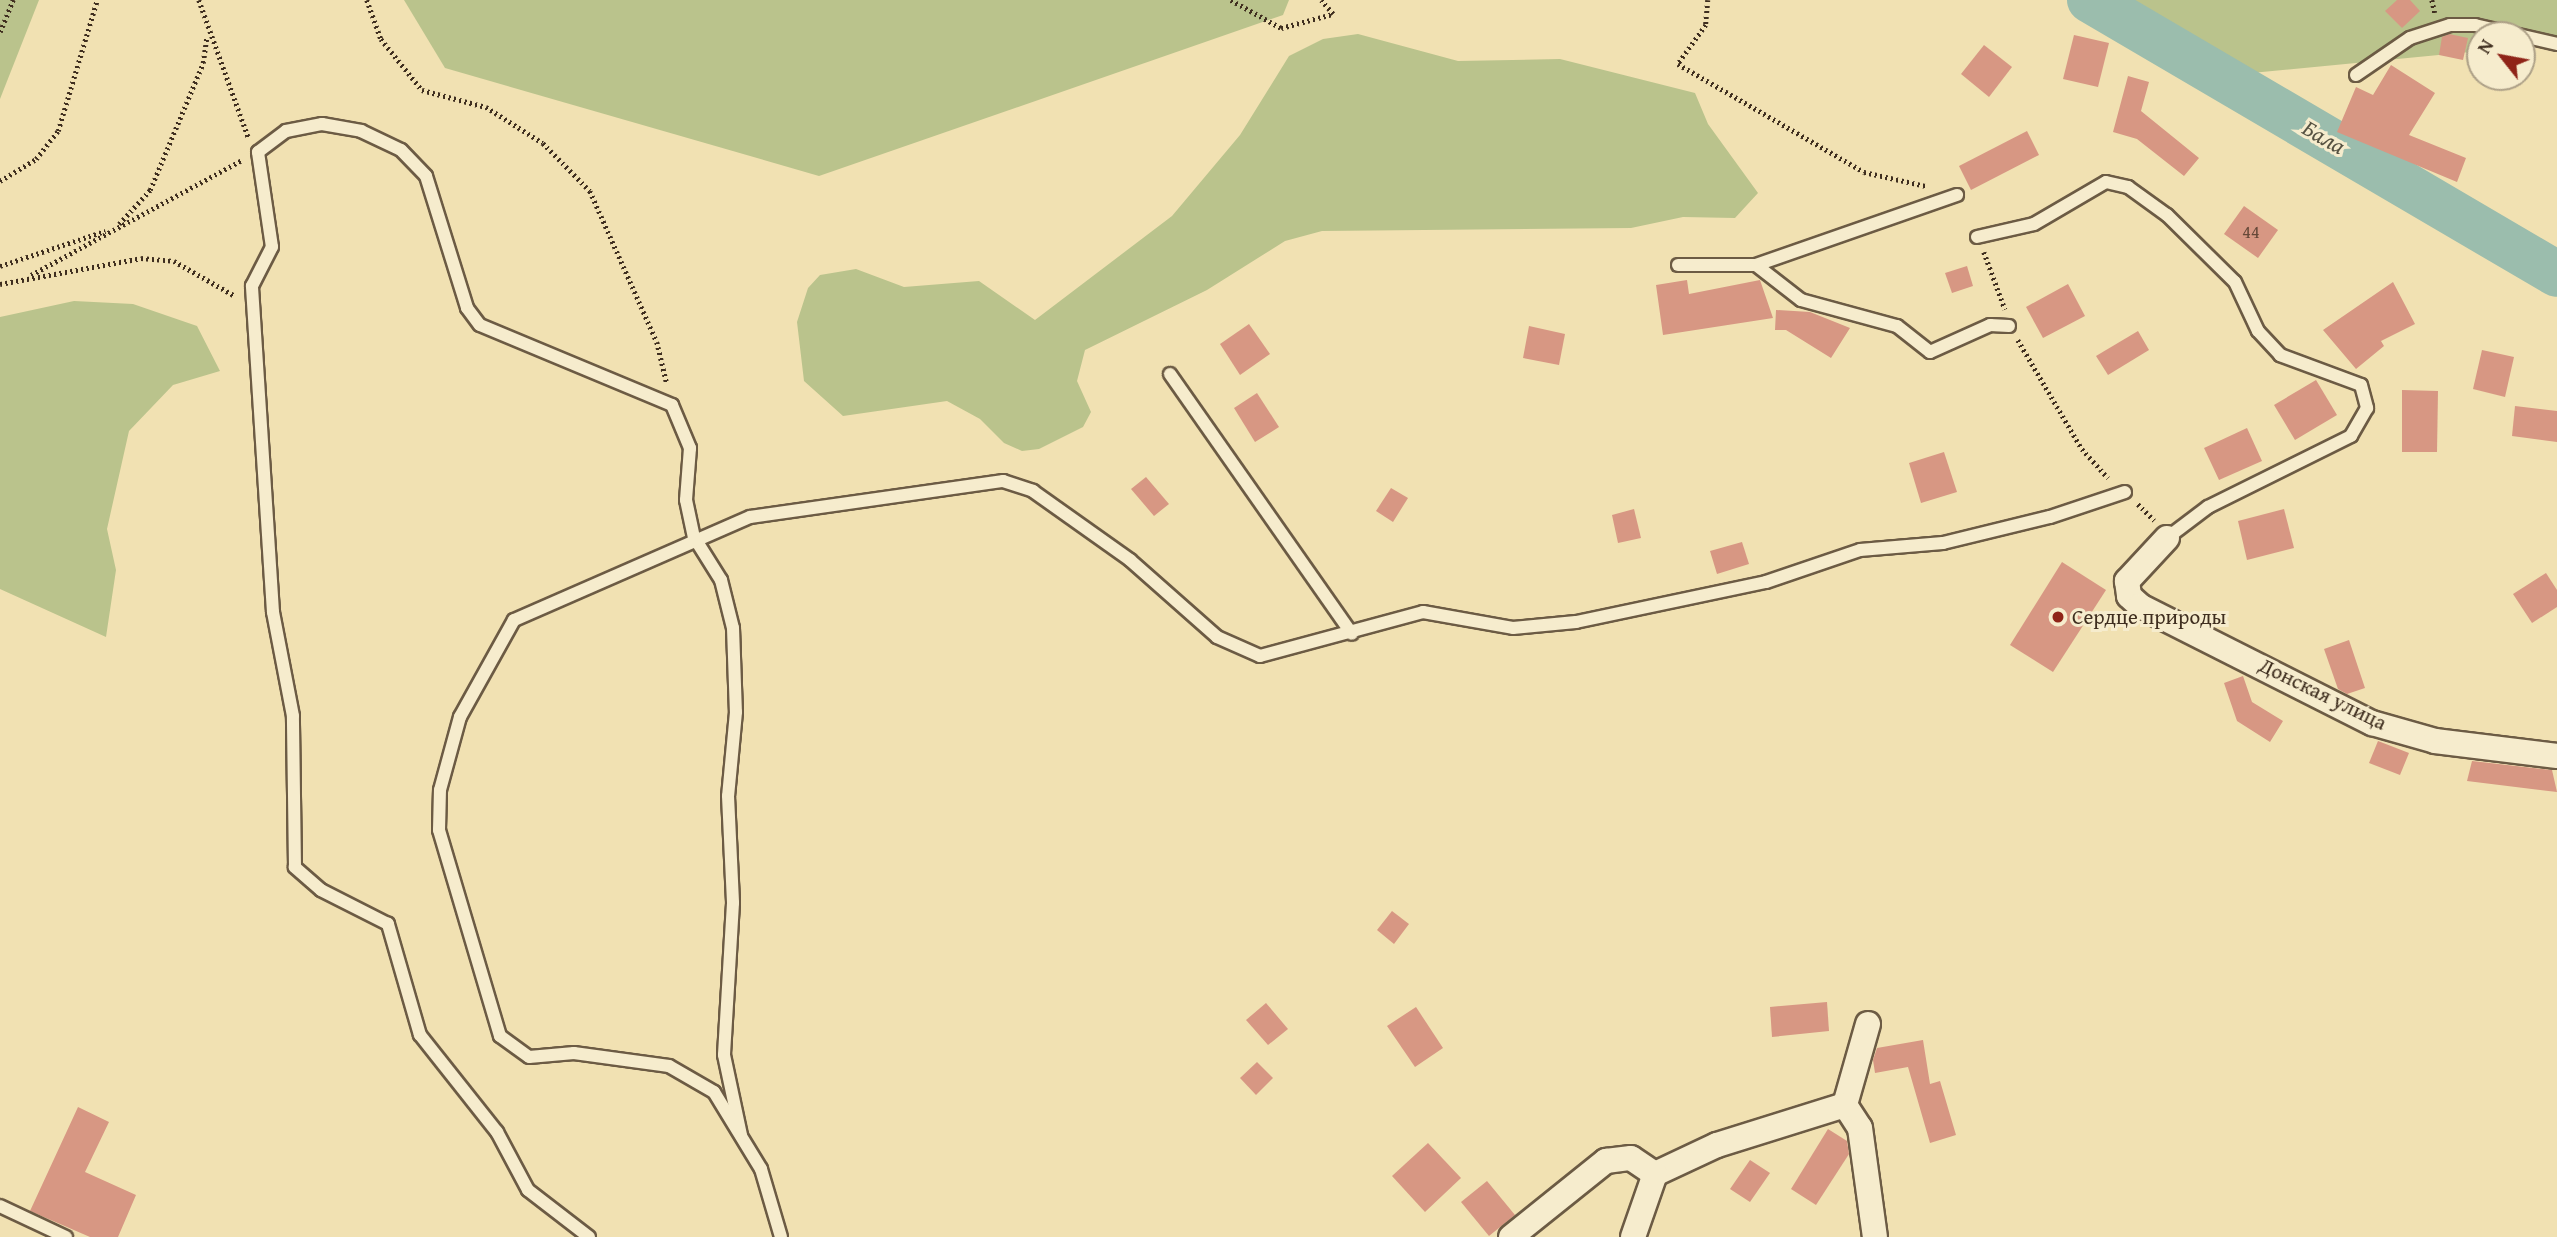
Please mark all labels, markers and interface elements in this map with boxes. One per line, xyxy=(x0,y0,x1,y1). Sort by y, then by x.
north arrow xyxy=(2466,21,2536,91)
text: N xyxy=(2469,34,2500,59)
water label: Бала xyxy=(2298,114,2350,160)
house number: 44 xyxy=(2242,221,2260,243)
place label: Сердце природы xyxy=(2072,604,2226,630)
marker: Сердце природы xyxy=(2050,609,2066,625)
street label: Донская улица xyxy=(2255,652,2391,736)

